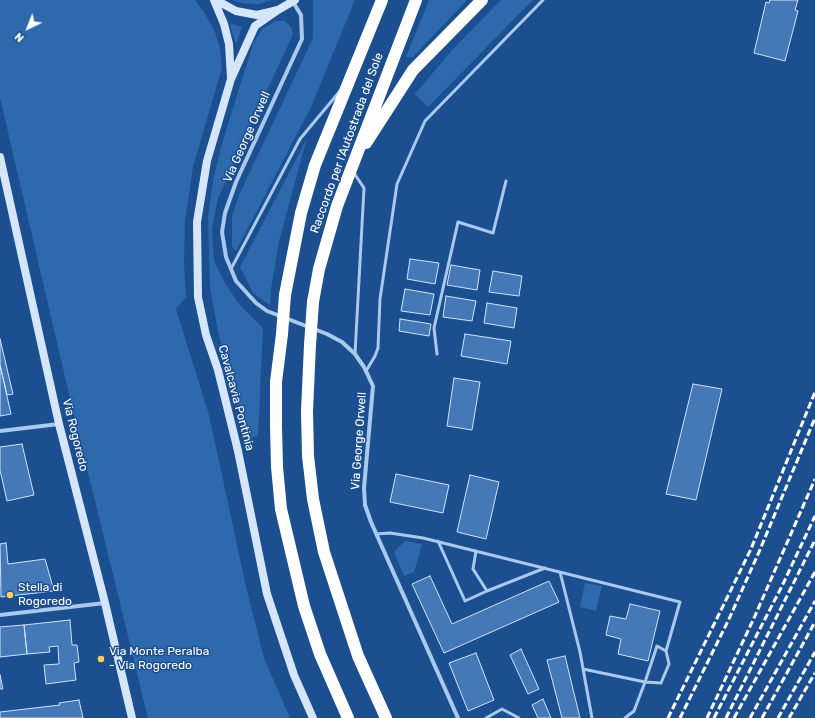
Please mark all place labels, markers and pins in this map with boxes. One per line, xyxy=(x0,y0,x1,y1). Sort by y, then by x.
place label: Stella di Rogoredo xyxy=(18,581,72,609)
marker: Stella di Rogoredo xyxy=(5,590,15,600)
place label: Via Monte Peralba - Via Rogoredo xyxy=(109,645,209,673)
marker: Via Monte Peralba - Via Rogoredo xyxy=(96,654,106,664)

